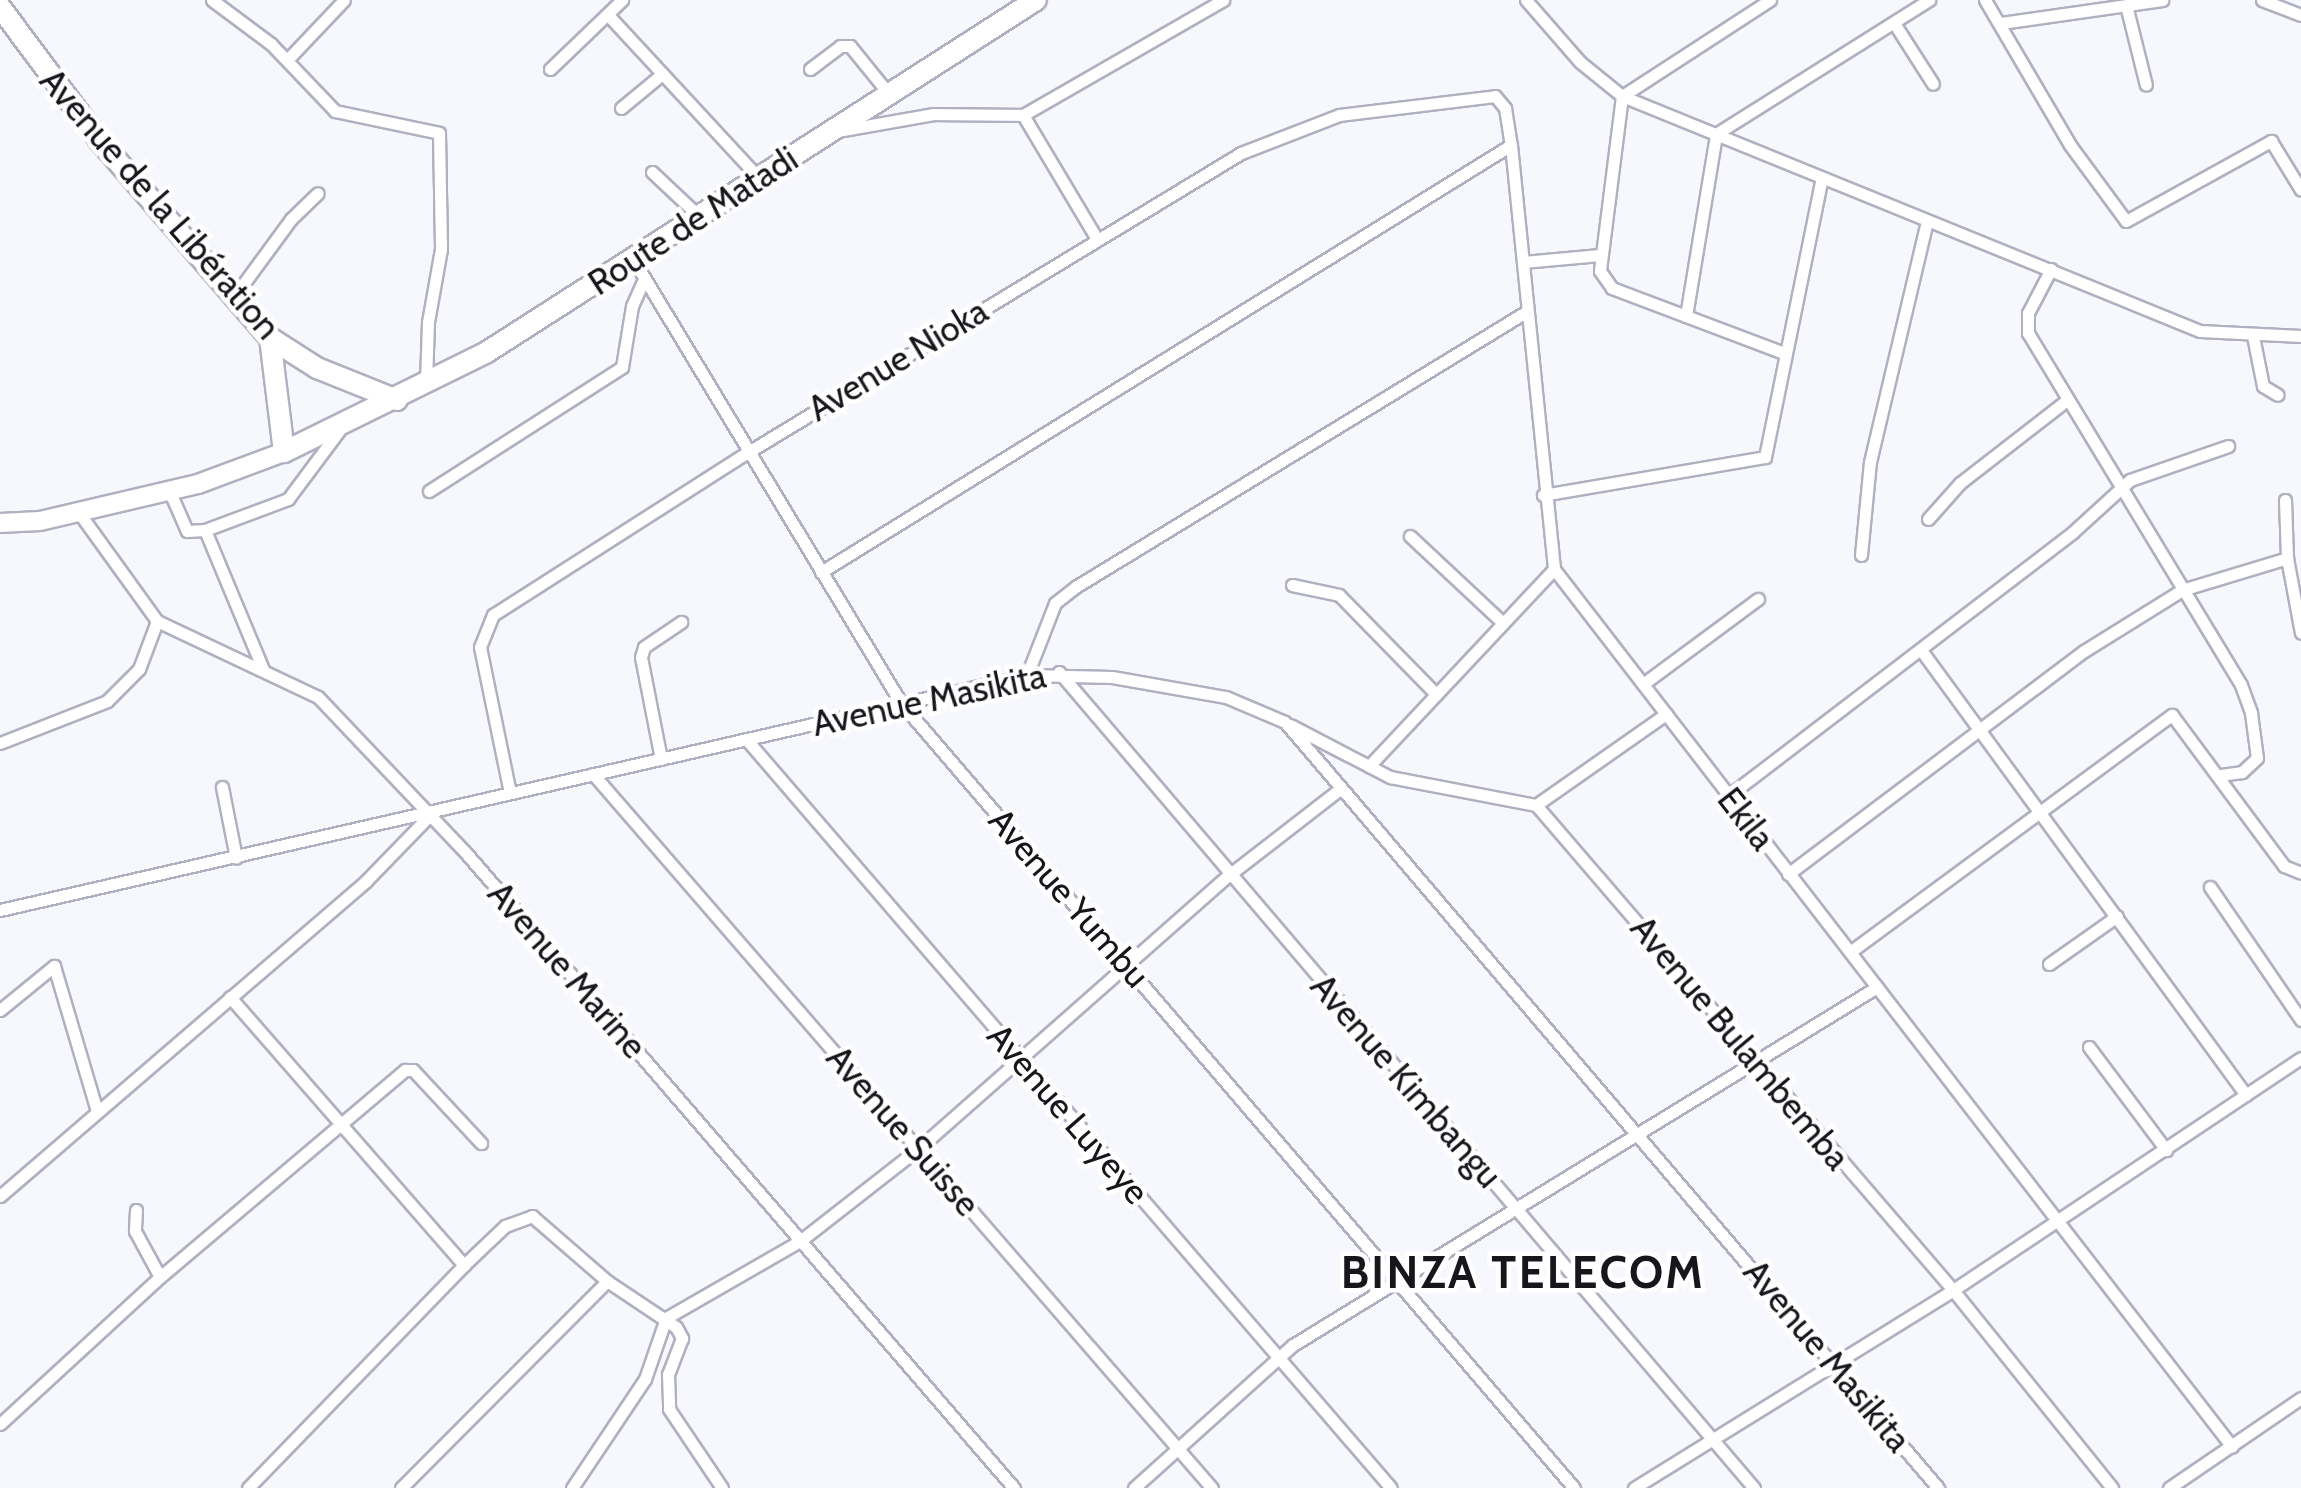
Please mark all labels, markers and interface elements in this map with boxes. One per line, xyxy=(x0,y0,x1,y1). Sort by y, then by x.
street label: Avenue de la Libération xyxy=(31,60,289,348)
street label: Route de Matadi xyxy=(581,138,805,304)
street label: Avenue Nioka xyxy=(801,290,995,430)
street label: Avenue Masikita xyxy=(808,655,1050,745)
street label: Ekila xyxy=(1709,779,1783,859)
street label: Avenue Yumbu xyxy=(980,800,1158,996)
street label: Avenue Marine xyxy=(479,873,655,1067)
street label: Avenue Bulambemba xyxy=(1622,908,1858,1178)
street label: Avenue Kimbangu xyxy=(1302,966,1510,1196)
street label: Avenue Luyeye xyxy=(978,1015,1158,1213)
street label: Avenue Suisse xyxy=(818,1037,988,1225)
district label: BINZA TELECOM xyxy=(1341,1246,1705,1300)
street label: Avenue Masikita xyxy=(1735,1252,1919,1460)

